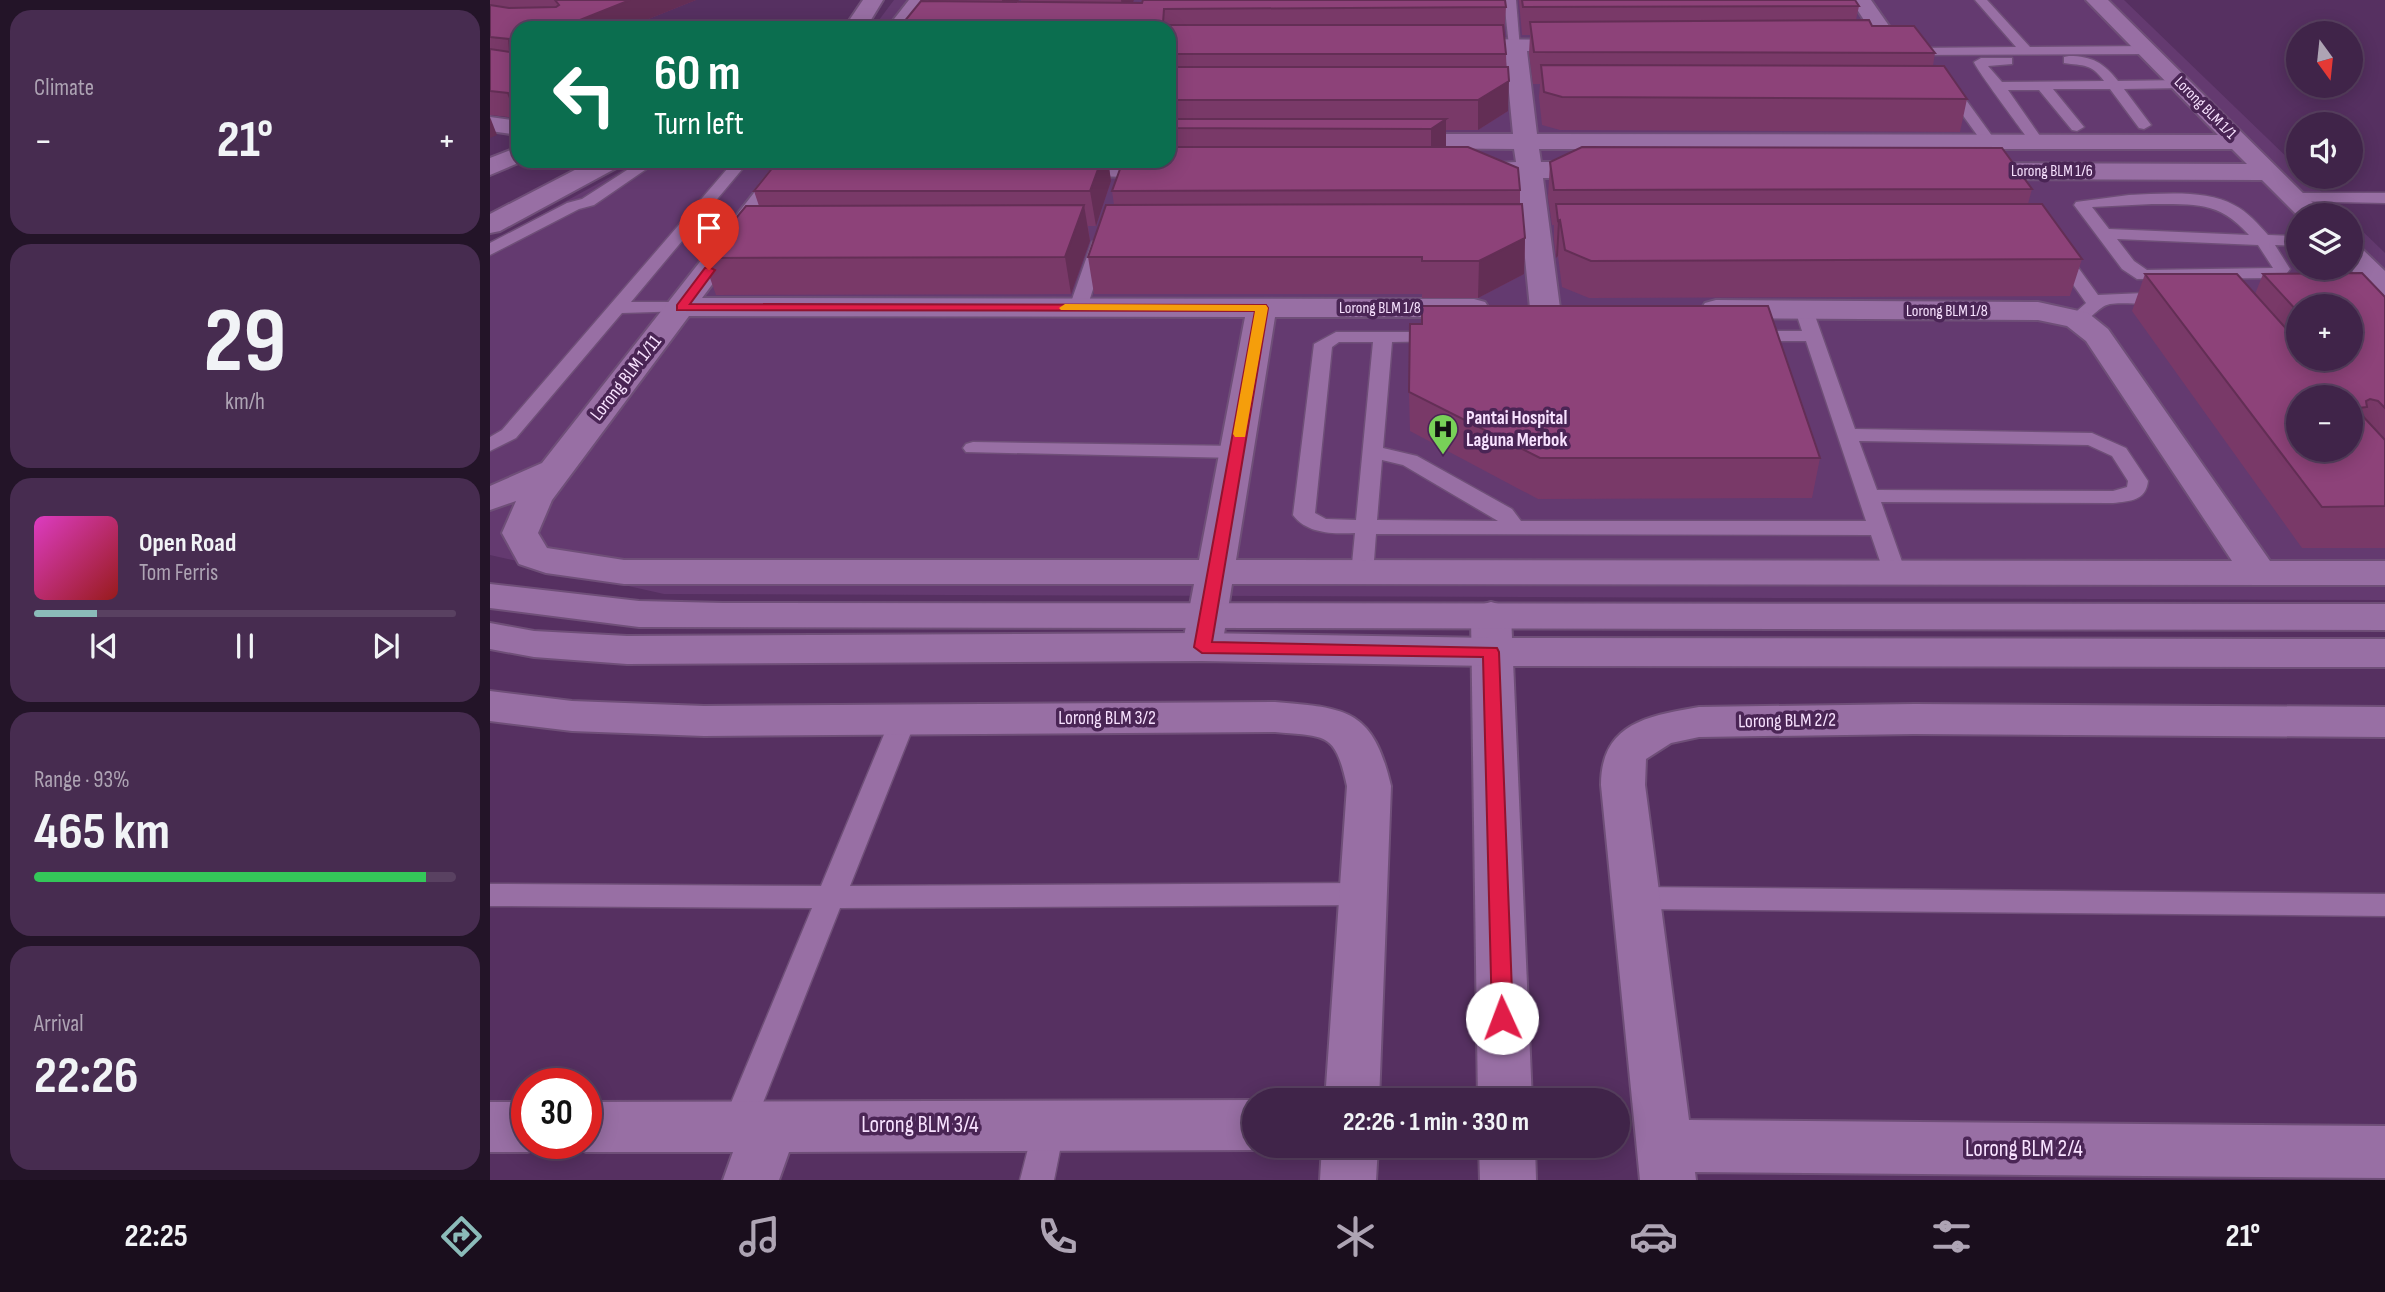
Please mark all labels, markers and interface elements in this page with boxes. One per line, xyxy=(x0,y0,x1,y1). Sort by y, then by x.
north arrow xyxy=(2286,21,2362,98)
map controls xyxy=(2286,21,2363,462)
text: 60 m xyxy=(654,45,741,104)
icon: left xyxy=(539,49,630,140)
street label: Lorong BLM 1/1 xyxy=(2170,73,2240,143)
text: Climate xyxy=(34,74,94,102)
text: Turn left xyxy=(654,105,744,144)
text: 21° xyxy=(217,109,273,172)
button: sound xyxy=(2286,112,2363,189)
text: − xyxy=(34,119,53,164)
text: + xyxy=(437,119,456,164)
street label: Lorong BLM 1/6 xyxy=(2011,162,2093,181)
pin xyxy=(679,198,739,270)
button: layers xyxy=(2286,203,2363,280)
icon: arrive xyxy=(690,209,728,247)
text: 29 xyxy=(204,288,287,397)
button: + xyxy=(2286,294,2363,371)
street label: Lorong BLM 1/8 xyxy=(1339,299,1421,318)
street label: Lorong BLM 1/8 xyxy=(1906,302,1988,321)
street label: Lorong BLM 1/11 xyxy=(586,330,667,425)
button: − xyxy=(2286,385,2363,462)
text: km/h xyxy=(225,388,265,416)
place label: Pantai Hospital Laguna Merbok xyxy=(1466,407,1567,452)
hospital icon: Pantai Hospital Laguna Merbok xyxy=(1426,412,1460,456)
text: Open Road xyxy=(139,528,236,559)
text: Tom Ferris xyxy=(139,559,218,587)
icon: previous xyxy=(85,627,123,665)
icon: pause xyxy=(226,627,264,665)
icon: next xyxy=(367,627,405,665)
street label: Lorong BLM 3/2 xyxy=(1058,707,1156,730)
street label: Lorong BLM 2/2 xyxy=(1738,709,1836,733)
text: Range · 93% xyxy=(34,766,130,794)
text: 465 km xyxy=(34,801,170,864)
position arrow xyxy=(1465,981,1539,1055)
text: Arrival xyxy=(34,1010,83,1038)
text: 22:26 xyxy=(34,1045,138,1108)
speed limit sign: 30 xyxy=(511,1068,602,1159)
text: 22:26 · 1 min · 330 m xyxy=(1343,1107,1529,1138)
street label: Lorong BLM 3/4 xyxy=(861,1111,979,1139)
street label: Lorong BLM 2/4 xyxy=(1965,1135,2083,1163)
icon: directions xyxy=(437,1212,486,1261)
icon: music xyxy=(735,1212,784,1261)
icon: phone xyxy=(1033,1212,1082,1261)
icon: climate xyxy=(1331,1212,1380,1261)
icon: car xyxy=(1629,1212,1678,1261)
icon: filters xyxy=(1927,1212,1976,1261)
text: 22:25 xyxy=(125,1217,188,1256)
text: 21° xyxy=(2226,1217,2260,1256)

